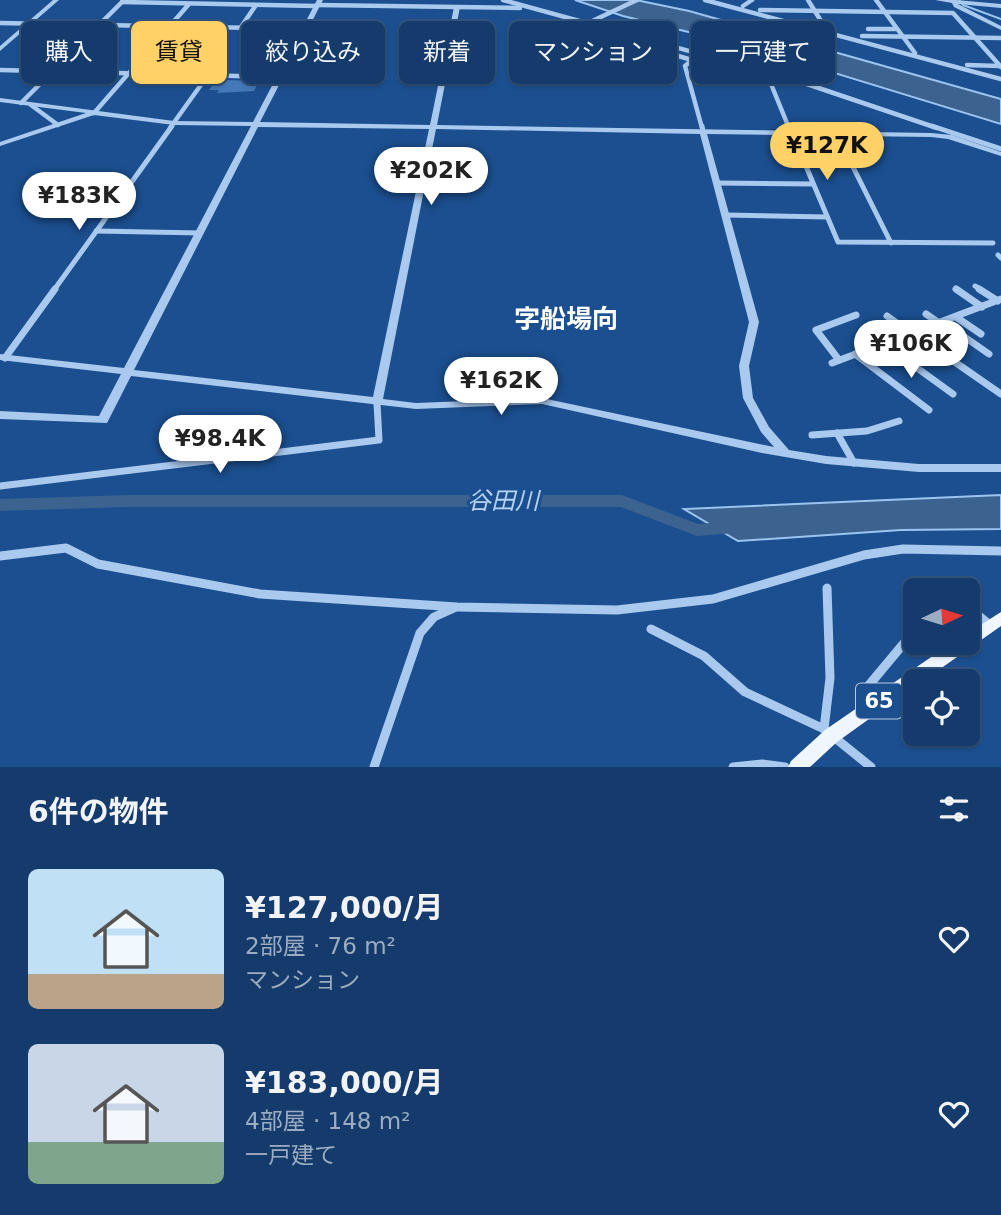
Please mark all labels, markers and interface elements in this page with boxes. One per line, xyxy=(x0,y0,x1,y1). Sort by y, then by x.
chip: 購入 xyxy=(21,21,117,84)
chip: 賃貸 xyxy=(131,21,227,84)
chip: 絞り込み xyxy=(241,21,385,84)
chip: 新着 xyxy=(399,21,495,84)
chip: マンション xyxy=(509,21,677,84)
chip: 一戸建て xyxy=(691,21,835,84)
pin: ¥127K xyxy=(778,122,876,182)
text: ¥127K xyxy=(786,132,868,158)
pin: ¥202K xyxy=(382,148,480,207)
text: ¥202K xyxy=(390,157,472,183)
pin: ¥183K xyxy=(30,173,128,232)
text: ¥183K xyxy=(38,182,120,208)
district label: 字船場向 xyxy=(514,304,618,334)
pin: ¥106K xyxy=(862,320,960,380)
text: ¥106K xyxy=(870,330,952,356)
pin: ¥162K xyxy=(452,358,550,417)
text: ¥162K xyxy=(460,367,542,393)
pin: ¥98.4K xyxy=(163,416,277,475)
text: ¥98.4K xyxy=(175,425,265,451)
water label: 谷田川 xyxy=(467,487,542,515)
north arrow xyxy=(903,578,980,654)
map controls xyxy=(903,578,980,746)
button: locate xyxy=(903,669,980,746)
road number: 65 xyxy=(856,684,902,718)
icon: filters xyxy=(935,790,973,828)
text: 6件の物件 xyxy=(28,794,169,829)
text: ¥127,000/月 xyxy=(245,890,443,925)
icon: home xyxy=(84,897,168,981)
icon: heart xyxy=(935,920,973,958)
text: 2部屋 · 76 m² xyxy=(245,933,396,959)
text: マンション xyxy=(245,967,360,993)
text: ¥183,000/月 xyxy=(245,1065,443,1100)
icon: home xyxy=(84,1072,168,1156)
icon: heart xyxy=(935,1095,973,1133)
text: 4部屋 · 148 m² xyxy=(245,1108,410,1134)
text: 一戸建て xyxy=(245,1142,337,1168)

